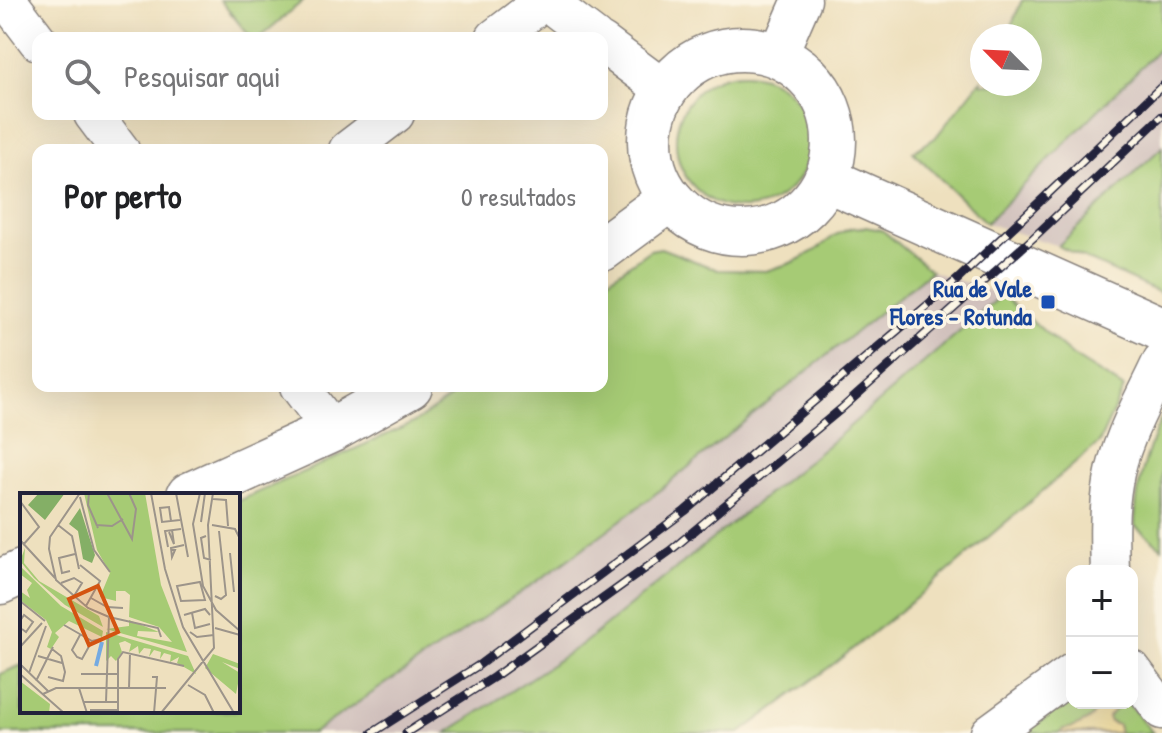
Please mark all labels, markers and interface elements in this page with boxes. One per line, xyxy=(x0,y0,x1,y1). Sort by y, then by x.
north arrow xyxy=(970,24,1042,96)
search box xyxy=(32,32,608,120)
icon: search xyxy=(60,54,104,98)
text: Pesquisar aqui xyxy=(124,56,281,96)
text: Por perto xyxy=(64,173,182,219)
text: 0 resultados xyxy=(461,179,576,214)
place label: Rua de Vale Flores - Rotunda xyxy=(889,272,1033,332)
marker: Rua de Vale Flores - Rotunda xyxy=(1039,293,1057,311)
inset map xyxy=(20,493,240,713)
map controls xyxy=(1066,565,1138,709)
button: + xyxy=(1066,565,1138,637)
button: − xyxy=(1066,637,1138,709)

